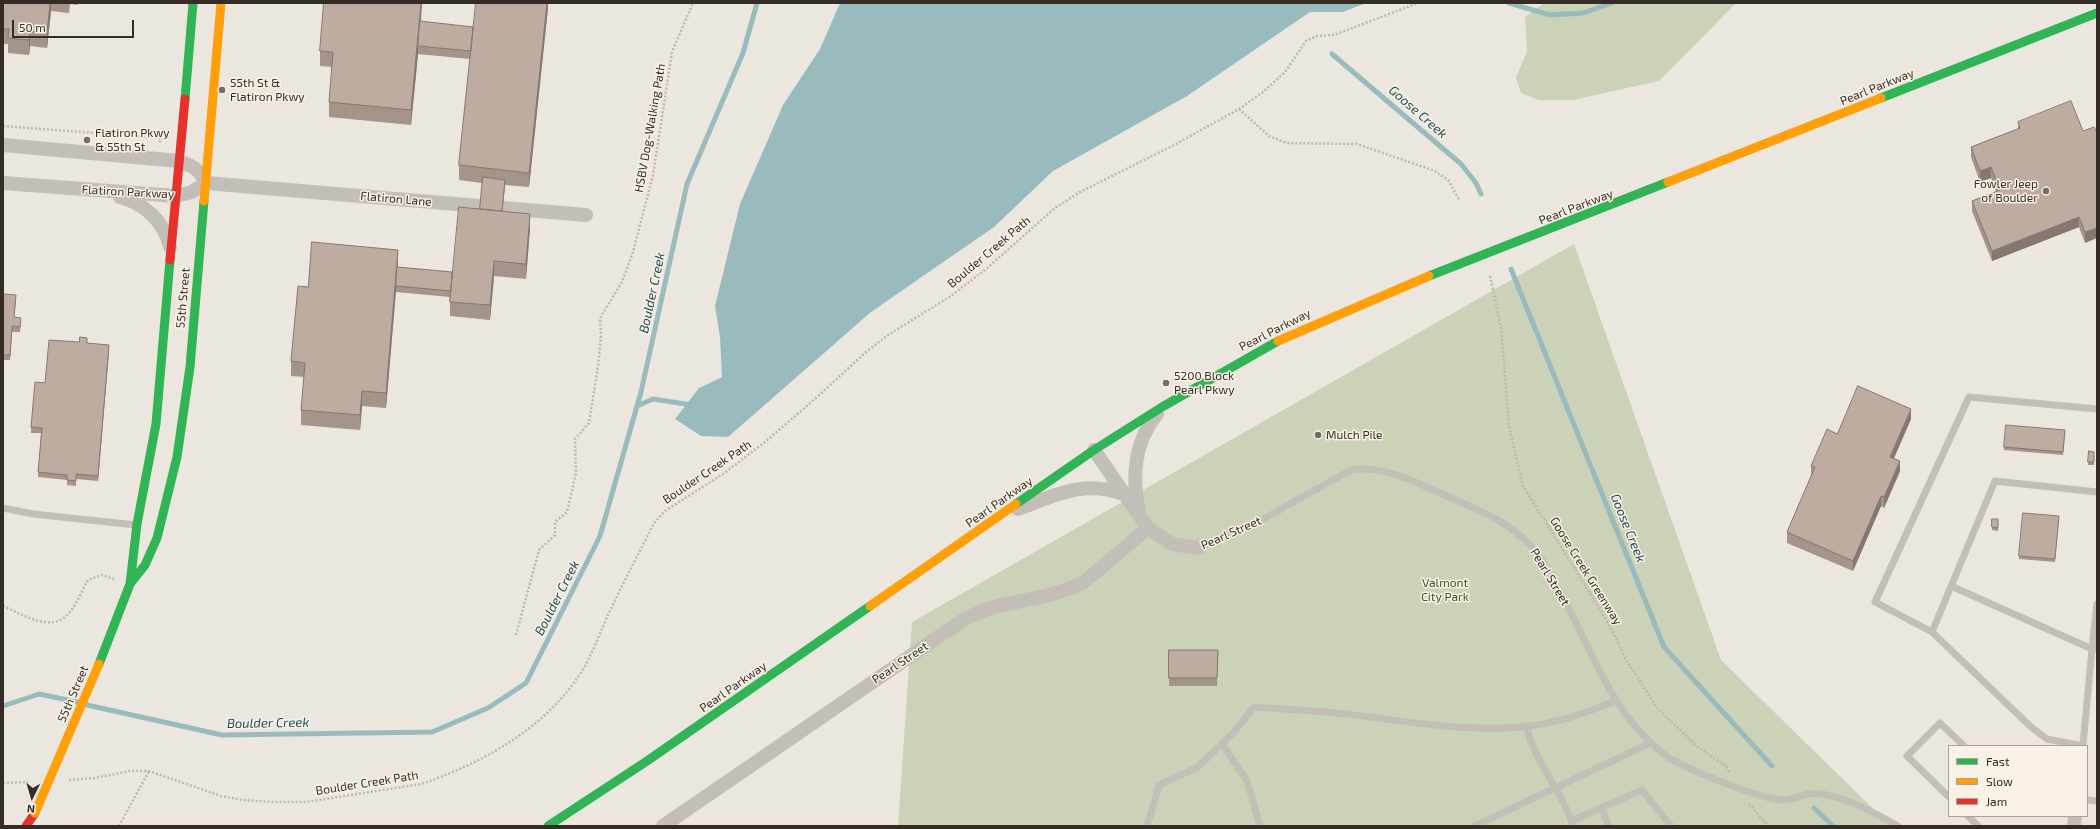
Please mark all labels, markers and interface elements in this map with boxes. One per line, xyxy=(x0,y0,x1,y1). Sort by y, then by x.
scale bar xyxy=(14,12,136,38)
text: 50 m xyxy=(19,20,46,34)
street label: HSBV Dog-Walking Path xyxy=(632,62,668,194)
street label: Pearl Parkway xyxy=(1838,66,1916,108)
place label: 55th St & Flatiron Pkwy xyxy=(230,76,305,104)
water label: Goose Creek xyxy=(1386,82,1450,142)
marker: 55th St & Flatiron Pkwy xyxy=(217,85,227,95)
place label: Flatiron Pkwy & 55th St xyxy=(95,126,170,154)
marker: Flatiron Pkwy & 55th St xyxy=(82,135,92,145)
place label: Fowler Jeep of Boulder xyxy=(1974,177,2038,205)
street label: Flatiron Parkway xyxy=(81,182,175,202)
street label: Pearl Parkway xyxy=(1537,186,1615,228)
marker: Fowler Jeep of Boulder xyxy=(2041,186,2051,196)
street label: Flatiron Lane xyxy=(360,189,432,209)
street label: Boulder Creek Path xyxy=(945,213,1033,291)
water label: Boulder Creek xyxy=(636,251,668,335)
street label: 55th Street xyxy=(173,267,193,329)
street label: Pearl Parkway xyxy=(1237,306,1313,354)
place label: 5200 Block Pearl Pkwy xyxy=(1174,369,1235,397)
marker: 5200 Block Pearl Pkwy xyxy=(1161,378,1171,388)
place label: Mulch Pile xyxy=(1326,428,1383,442)
marker: Mulch Pile xyxy=(1313,430,1323,440)
street label: Boulder Creek Path xyxy=(660,437,754,507)
street label: Pearl Parkway xyxy=(963,474,1035,530)
water label: Goose Creek xyxy=(1607,492,1649,564)
street label: Pearl Street xyxy=(1199,513,1263,553)
street label: Goose Creek Greenway xyxy=(1547,514,1625,628)
street label: Pearl Street xyxy=(1527,546,1573,608)
water label: Boulder Creek xyxy=(531,558,583,638)
park label: Valmont City Park xyxy=(1421,576,1469,604)
street label: Pearl Street xyxy=(869,639,931,687)
street label: Pearl Parkway xyxy=(697,659,769,715)
street label: 55th Street xyxy=(55,663,91,725)
water label: Boulder Creek xyxy=(227,714,309,732)
legend xyxy=(1948,745,2088,817)
text: Fast xyxy=(1986,754,2009,768)
street label: Boulder Creek Path xyxy=(315,768,419,798)
text: Slow xyxy=(1986,774,2013,788)
north arrow xyxy=(12,777,52,817)
text: Jam xyxy=(1986,794,2007,808)
text: N xyxy=(26,803,35,816)

